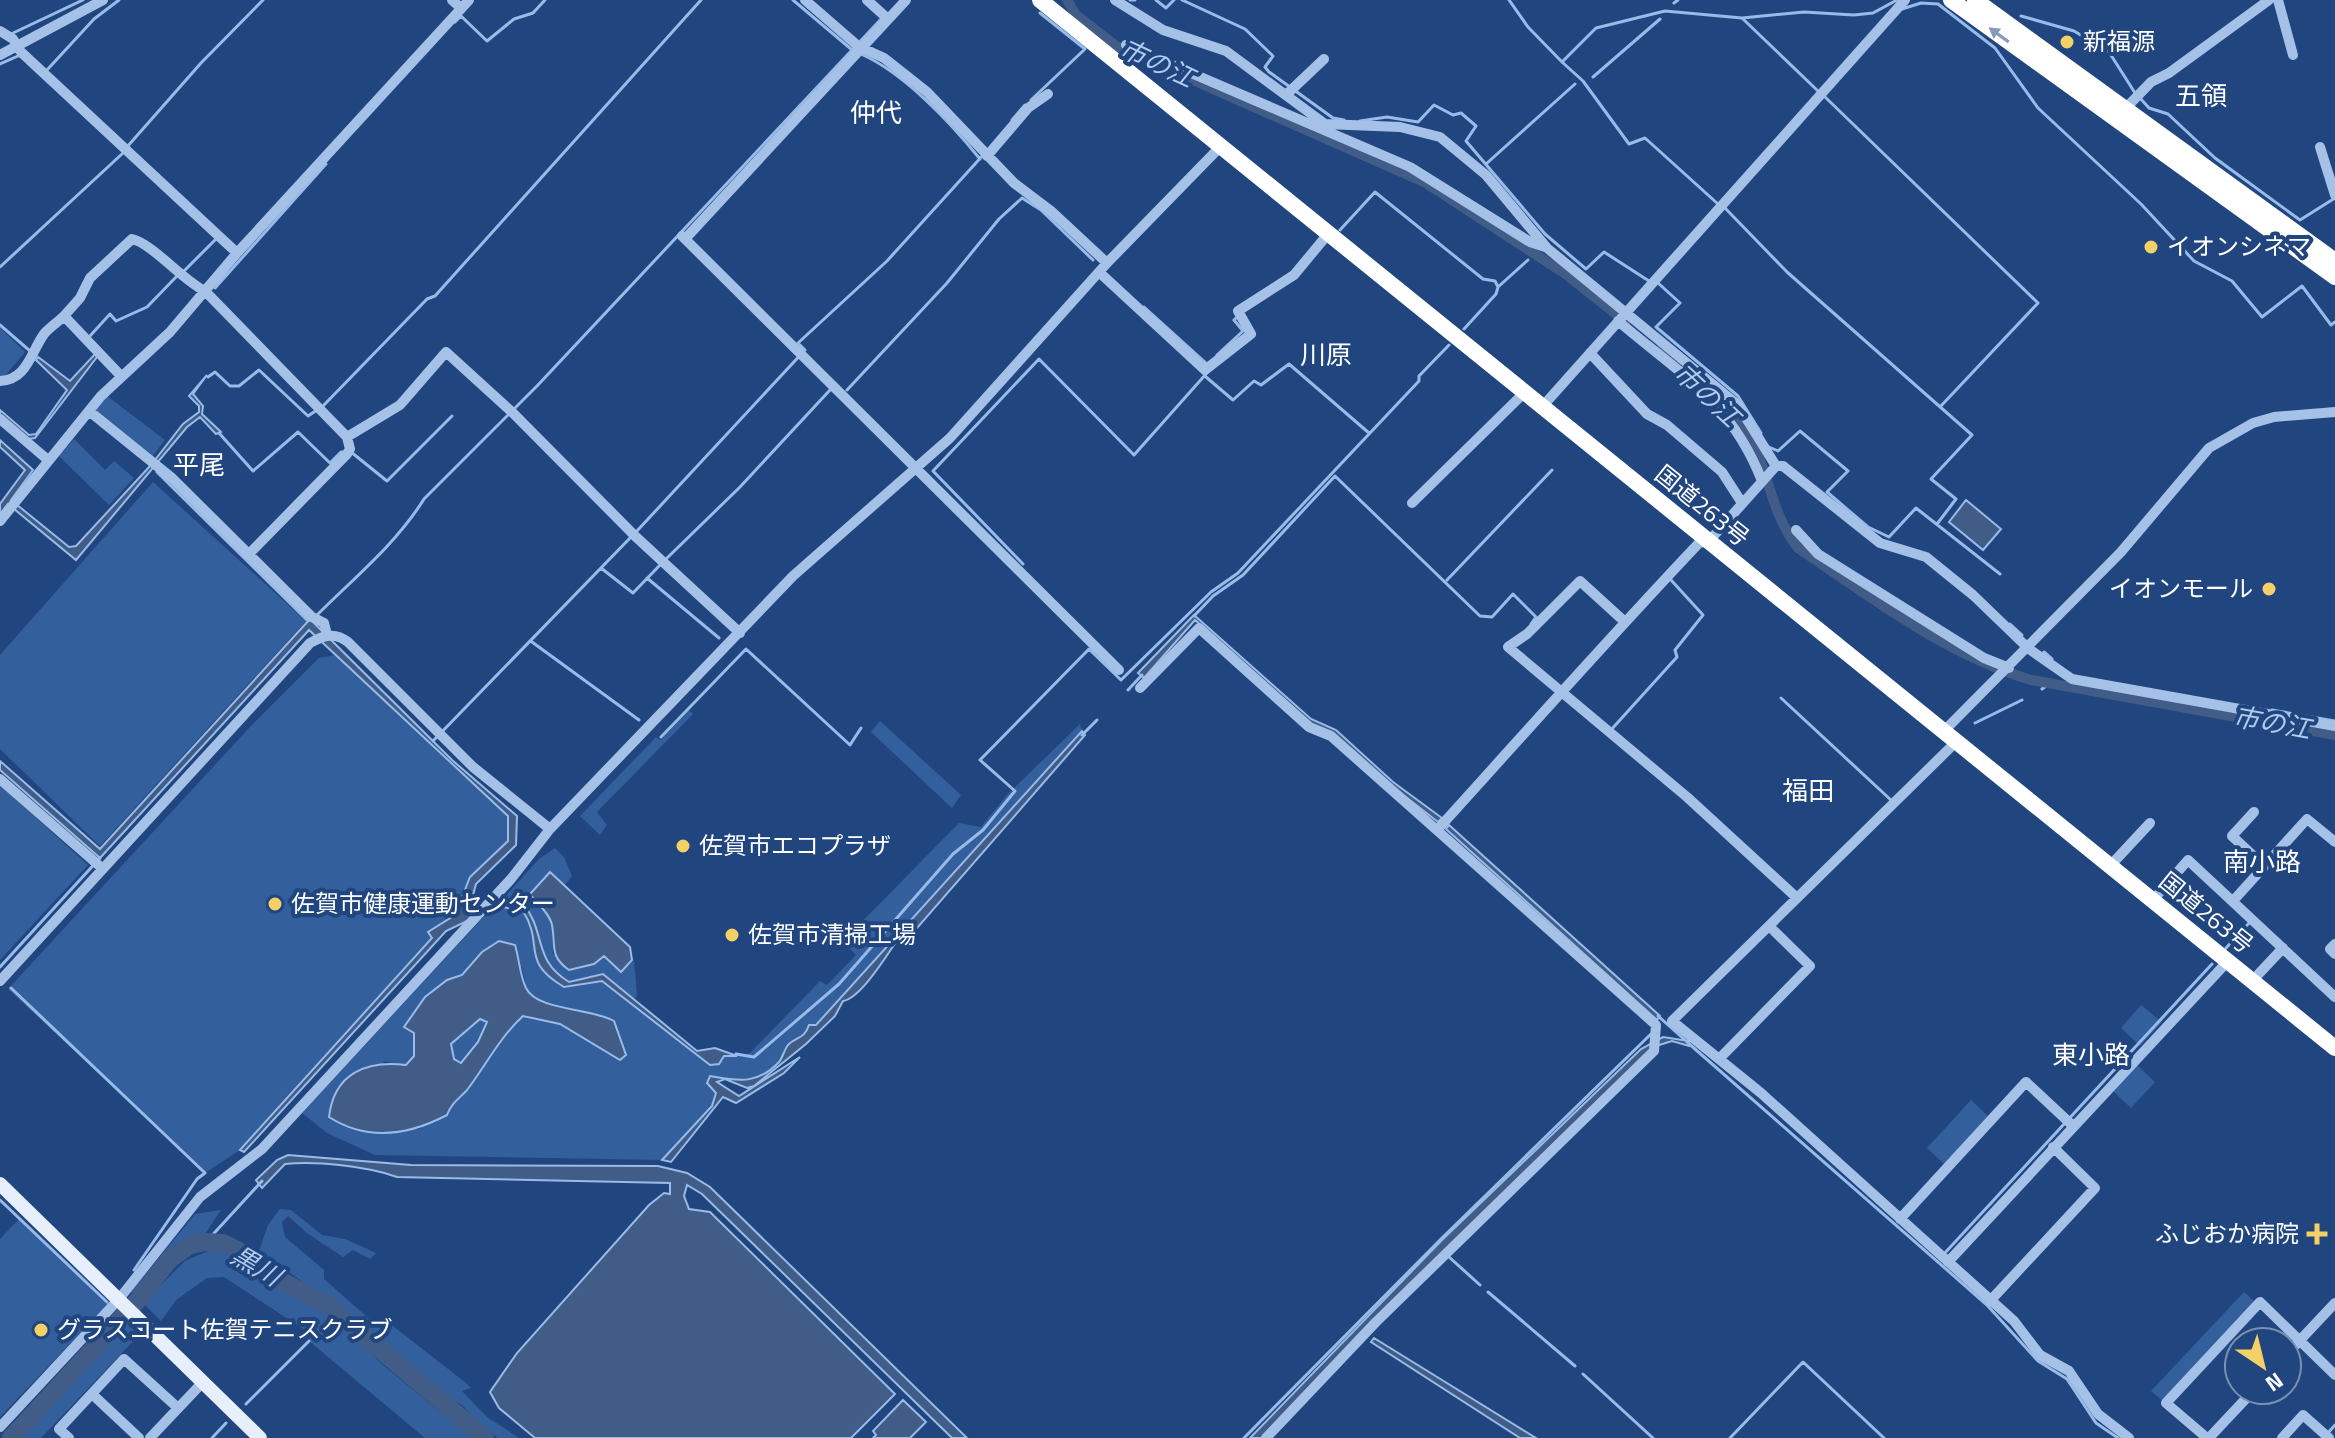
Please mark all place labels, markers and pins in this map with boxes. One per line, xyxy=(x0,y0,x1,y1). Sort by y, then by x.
place label: 新福源 xyxy=(2083,23,2155,59)
marker: 新福源 xyxy=(2058,33,2076,51)
place label: イオンシネマ xyxy=(2167,228,2311,264)
marker: イオンシネマ xyxy=(2142,238,2160,256)
place label: イオンモール xyxy=(2109,570,2253,606)
marker: イオンモール xyxy=(2260,580,2278,598)
place label: 佐賀市エコプラザ xyxy=(699,827,891,863)
marker: 佐賀市エコプラザ xyxy=(674,837,692,855)
place label: 佐賀市健康運動センター xyxy=(291,885,555,921)
marker: 佐賀市健康運動センター xyxy=(266,895,284,913)
place label: 佐賀市清掃工場 xyxy=(748,916,916,952)
marker: 佐賀市清掃工場 xyxy=(723,926,741,944)
place label: ふじおか病院 xyxy=(2155,1215,2299,1251)
marker: ふじおか病院 xyxy=(2306,1223,2328,1245)
place label: グラスコート佐賀テニスクラブ xyxy=(57,1311,393,1347)
marker: グラスコート佐賀テニスクラブ xyxy=(32,1321,50,1339)

